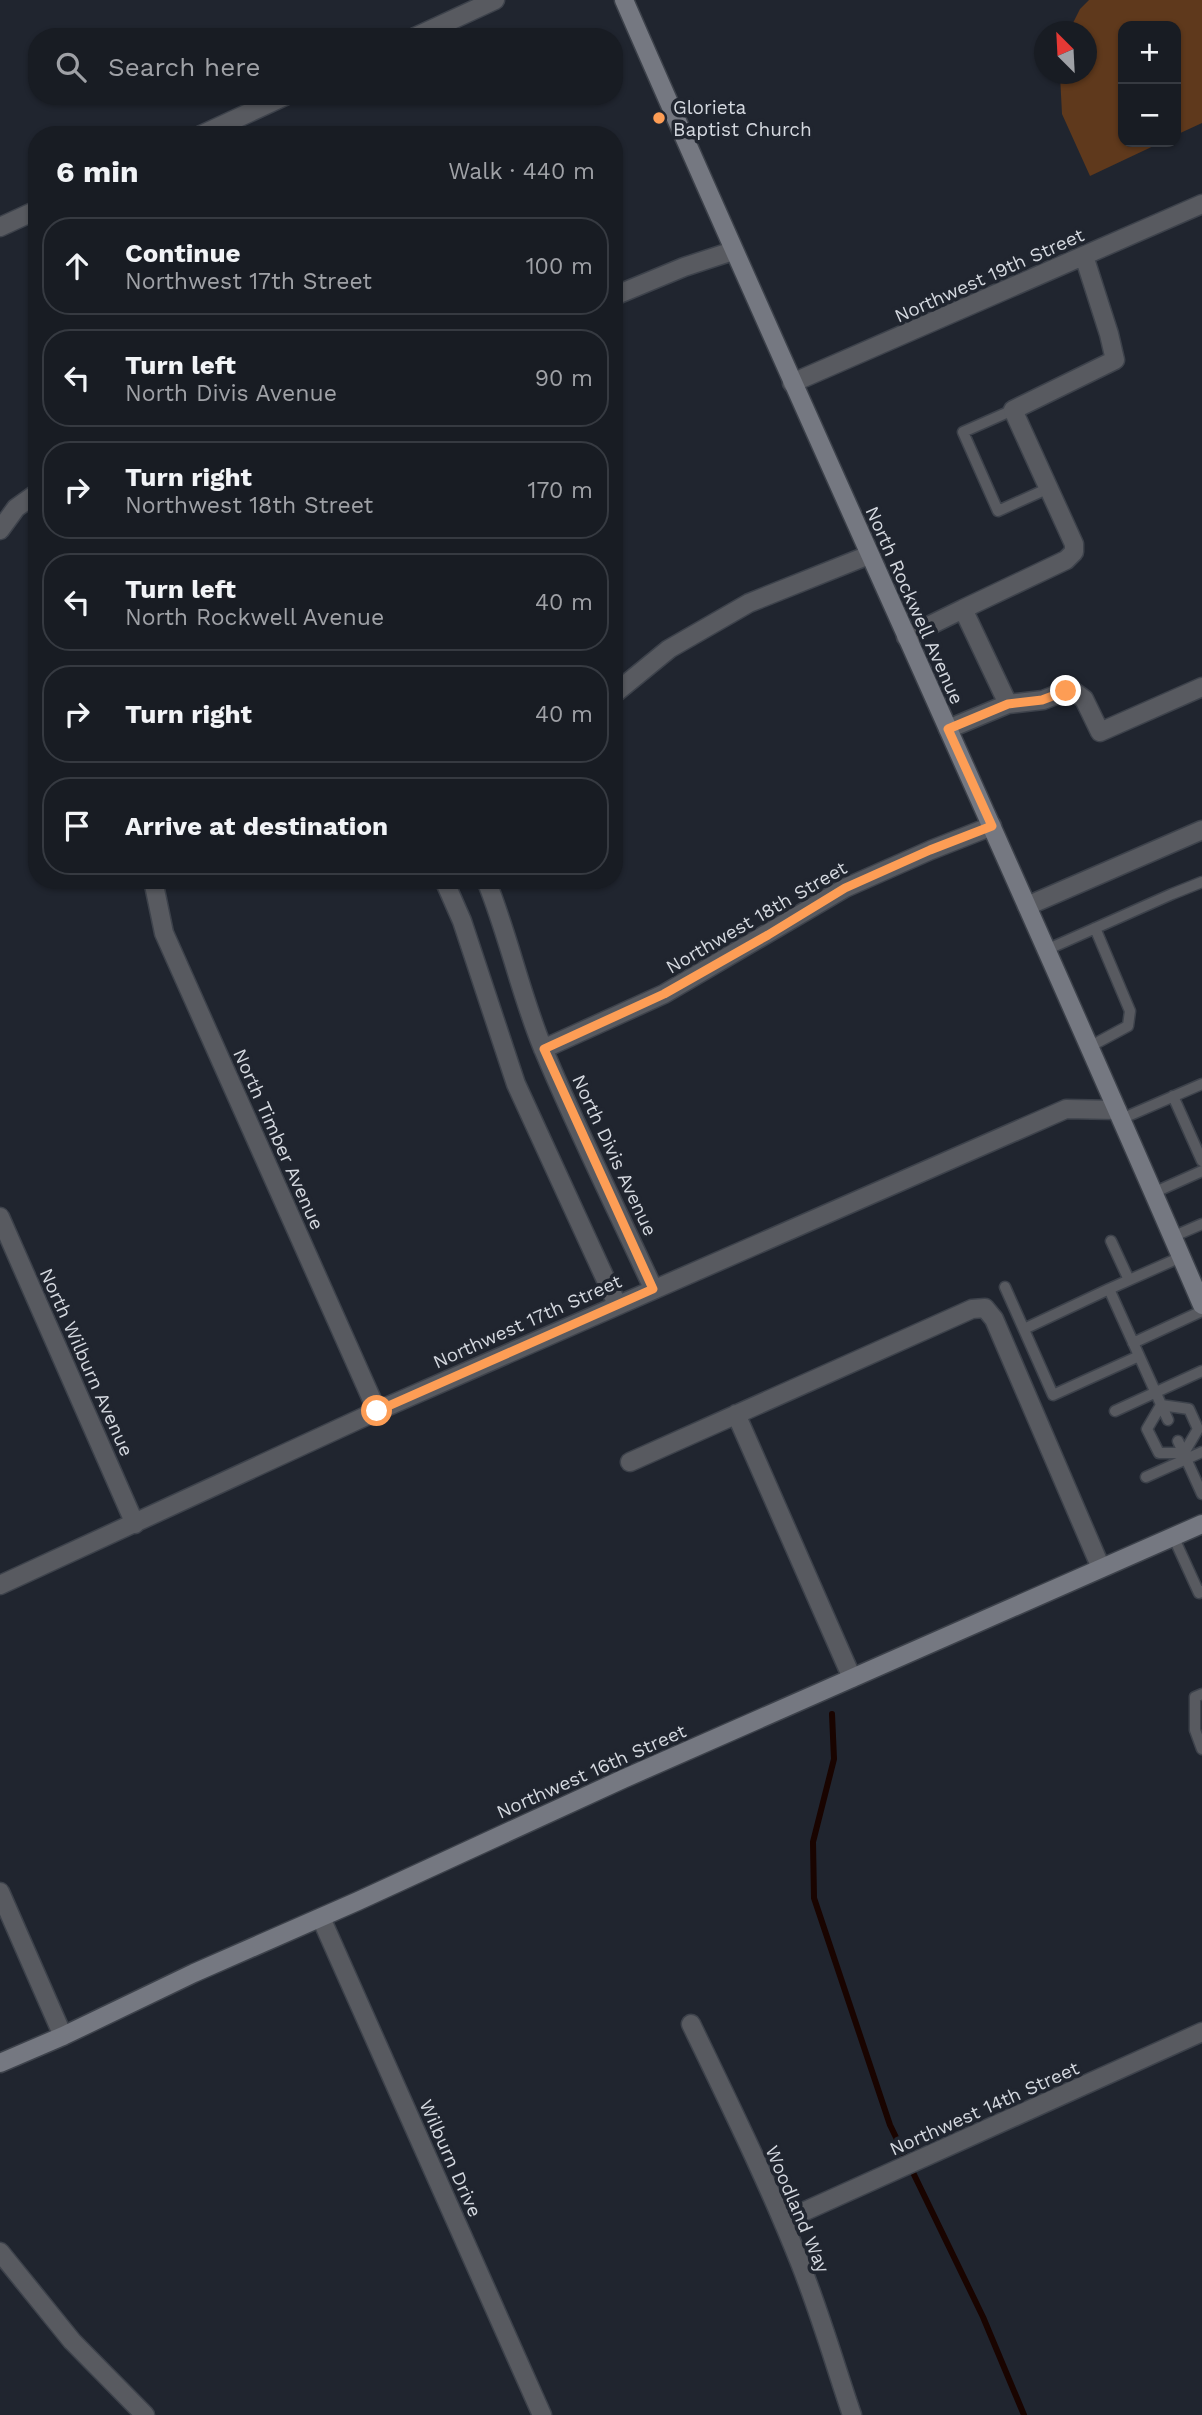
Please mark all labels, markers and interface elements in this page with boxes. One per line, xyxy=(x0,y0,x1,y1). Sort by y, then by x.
north arrow xyxy=(1034,21,1097,84)
map controls xyxy=(1118,21,1181,147)
button: + xyxy=(1118,21,1181,84)
search box xyxy=(28,28,623,105)
icon: search xyxy=(52,48,90,86)
text: Search here xyxy=(108,52,260,82)
button: − xyxy=(1118,84,1181,147)
place label: Glorieta Baptist Church xyxy=(673,96,812,141)
marker: Glorieta Baptist Church xyxy=(651,110,667,126)
text: 6 min xyxy=(56,154,139,189)
text: Walk · 440 m xyxy=(448,158,595,185)
street label: Northwest 19th Street xyxy=(891,223,1088,328)
text: Continue xyxy=(125,238,241,268)
icon: ahead xyxy=(58,247,96,285)
text: 100 m xyxy=(526,253,593,280)
text: Northwest 17th Street xyxy=(125,268,372,295)
text: Turn left xyxy=(125,350,236,380)
icon: left xyxy=(58,359,96,397)
text: 90 m xyxy=(535,365,593,392)
text: North Divis Avenue xyxy=(125,380,337,407)
text: Turn right xyxy=(125,462,252,492)
icon: right xyxy=(58,471,96,509)
text: 170 m xyxy=(528,477,593,504)
text: Northwest 18th Street xyxy=(125,492,373,519)
street label: North Rockwell Avenue xyxy=(860,503,969,708)
text: Turn left xyxy=(125,574,236,604)
icon: left xyxy=(58,583,96,621)
text: 40 m xyxy=(535,589,593,616)
text: North Rockwell Avenue xyxy=(125,604,384,631)
route end xyxy=(1050,675,1081,706)
icon: right xyxy=(58,695,96,733)
text: Turn right xyxy=(125,699,252,729)
text: 40 m xyxy=(535,701,593,728)
icon: arrive xyxy=(58,807,96,845)
text: Arrive at destination xyxy=(125,811,388,841)
street label: Northwest 18th Street xyxy=(662,856,851,979)
street label: North Timber Avenue xyxy=(228,1045,329,1233)
street label: North Divis Avenue xyxy=(567,1071,662,1239)
street label: North Wilburn Avenue xyxy=(35,1265,138,1460)
street label: Northwest 17th Street xyxy=(429,1269,625,1373)
route start xyxy=(361,1395,392,1426)
street label: Northwest 16th Street xyxy=(493,1719,690,1824)
street label: Northwest 14th Street xyxy=(886,2056,1083,2161)
street label: Wilburn Drive xyxy=(414,2096,487,2220)
street label: Woodland Way xyxy=(760,2142,835,2277)

